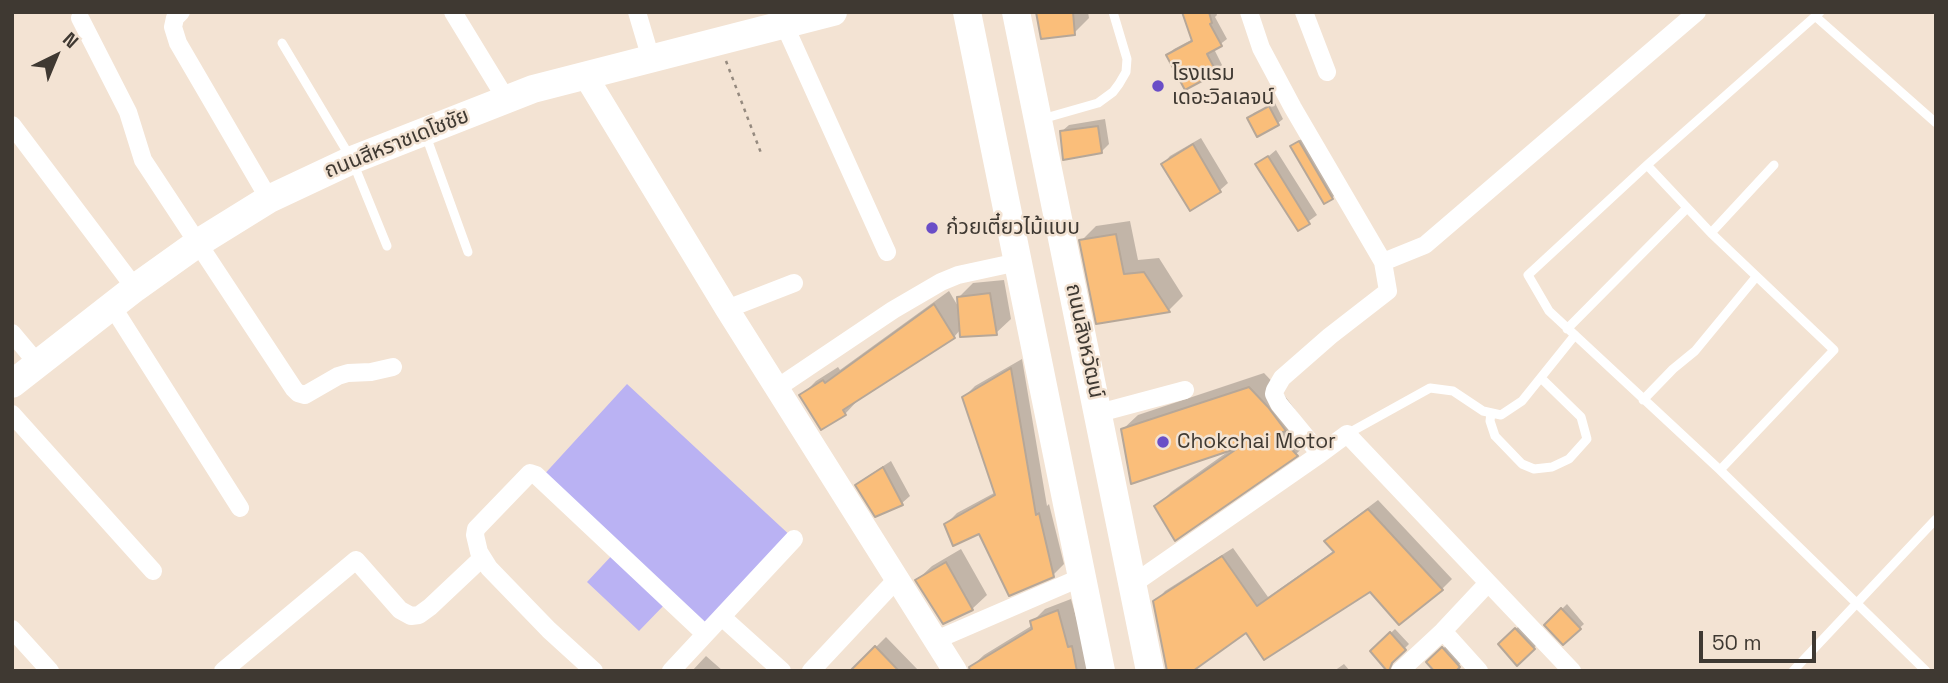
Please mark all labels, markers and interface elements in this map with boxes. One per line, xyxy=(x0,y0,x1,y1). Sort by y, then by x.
north arrow xyxy=(21,21,91,91)
text: N xyxy=(57,27,84,54)
place label: โรงแรม เดอะวิลเลจน์ xyxy=(1172,61,1274,111)
marker: โรงแรม เดอะวิลเลจน์ xyxy=(1150,78,1166,94)
street label: ถนนสีหราชเดโชชัย xyxy=(321,104,473,184)
place label: ก๋วยเตี๋ยวไม้แบบ xyxy=(946,215,1080,241)
marker: ก๋วยเตี๋ยวไม้แบบ xyxy=(924,220,940,236)
street label: ถนนสิงหวัฒน์ xyxy=(1060,282,1108,400)
place label: Chokchai Motor xyxy=(1177,429,1336,455)
marker: Chokchai Motor xyxy=(1155,434,1171,450)
scale bar xyxy=(1703,616,1820,660)
text: 50 m xyxy=(1712,629,1762,656)

